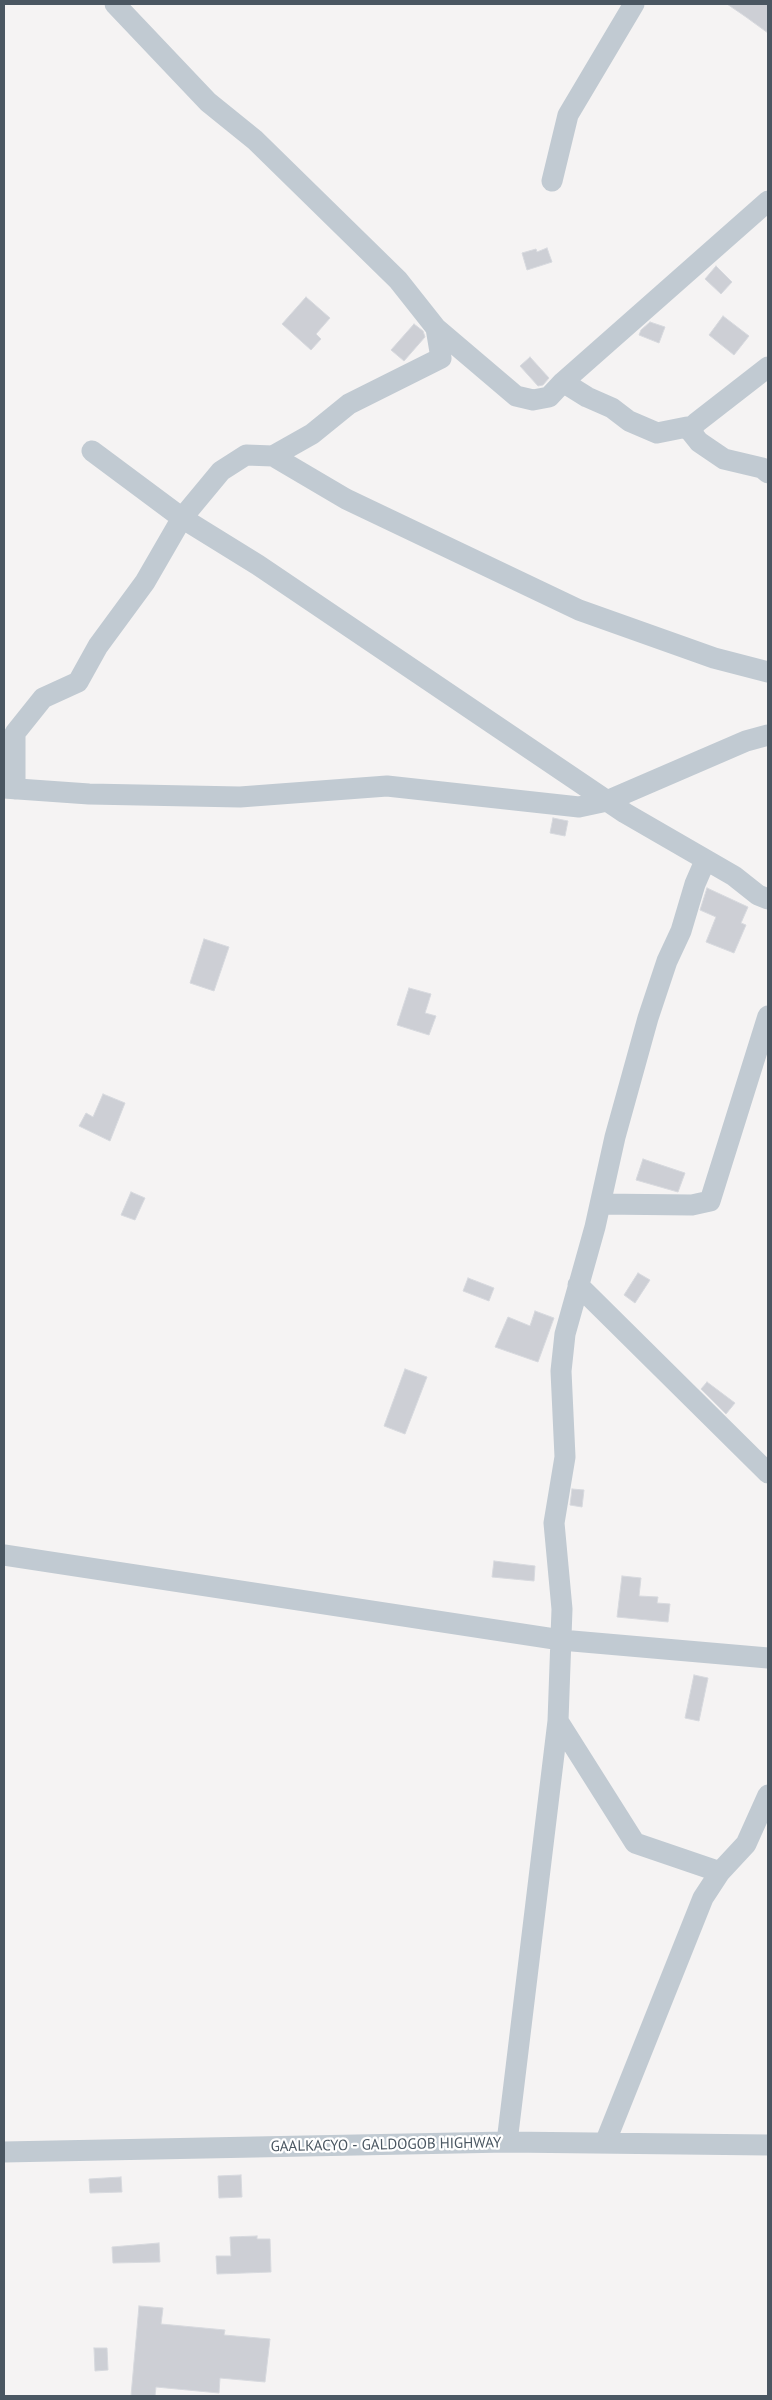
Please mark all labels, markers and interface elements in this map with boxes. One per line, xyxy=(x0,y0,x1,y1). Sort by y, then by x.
street label: GAALKACYO - GALDOGOB HIGHWAY xyxy=(270,2134,502,2156)

